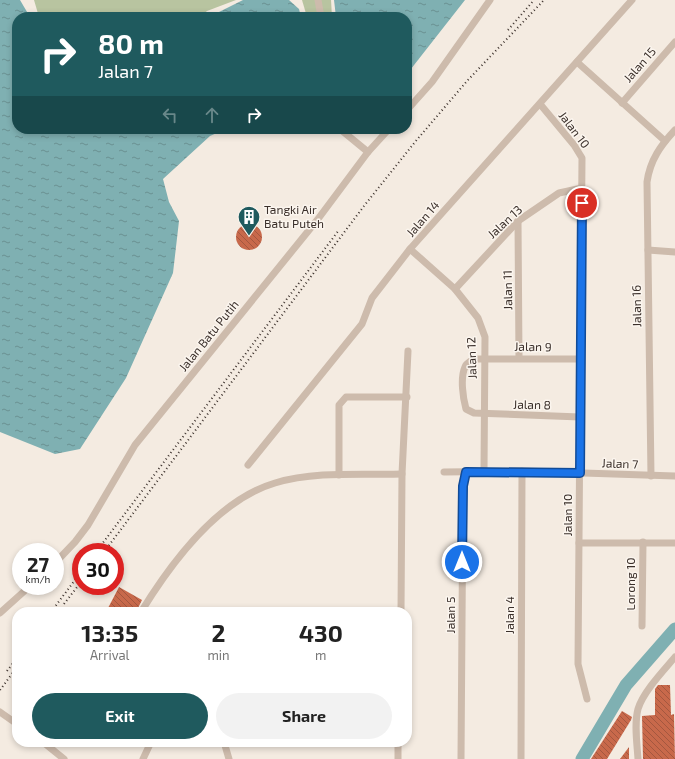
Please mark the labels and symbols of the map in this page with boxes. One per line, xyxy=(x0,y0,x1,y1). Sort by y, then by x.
street label: Jalan 15 xyxy=(620,44,658,85)
street label: Jalan 10 xyxy=(556,108,593,151)
pin xyxy=(565,186,599,220)
street label: Jalan 14 xyxy=(403,198,442,239)
place label: Tangki Air Batu Puteh xyxy=(264,202,324,230)
street label: Jalan 13 xyxy=(484,202,524,241)
building icon: Tangki Air Batu Puteh xyxy=(236,204,262,237)
street label: Jalan 11 xyxy=(500,270,514,310)
street label: Jalan 16 xyxy=(629,285,643,327)
street label: Jalan Batu Putih xyxy=(175,297,241,374)
street label: Jalan 12 xyxy=(463,337,479,379)
street label: Jalan 9 xyxy=(514,339,552,353)
street label: Jalan 8 xyxy=(513,397,551,411)
street label: Jalan 7 xyxy=(601,455,639,471)
street label: Jalan 10 xyxy=(560,494,574,536)
position arrow xyxy=(441,541,483,583)
speed limit sign: 30 xyxy=(72,543,124,595)
street label: Lorong 10 xyxy=(623,558,637,610)
street label: Jalan 4 xyxy=(502,596,516,634)
street label: Jalan 5 xyxy=(443,597,457,633)

